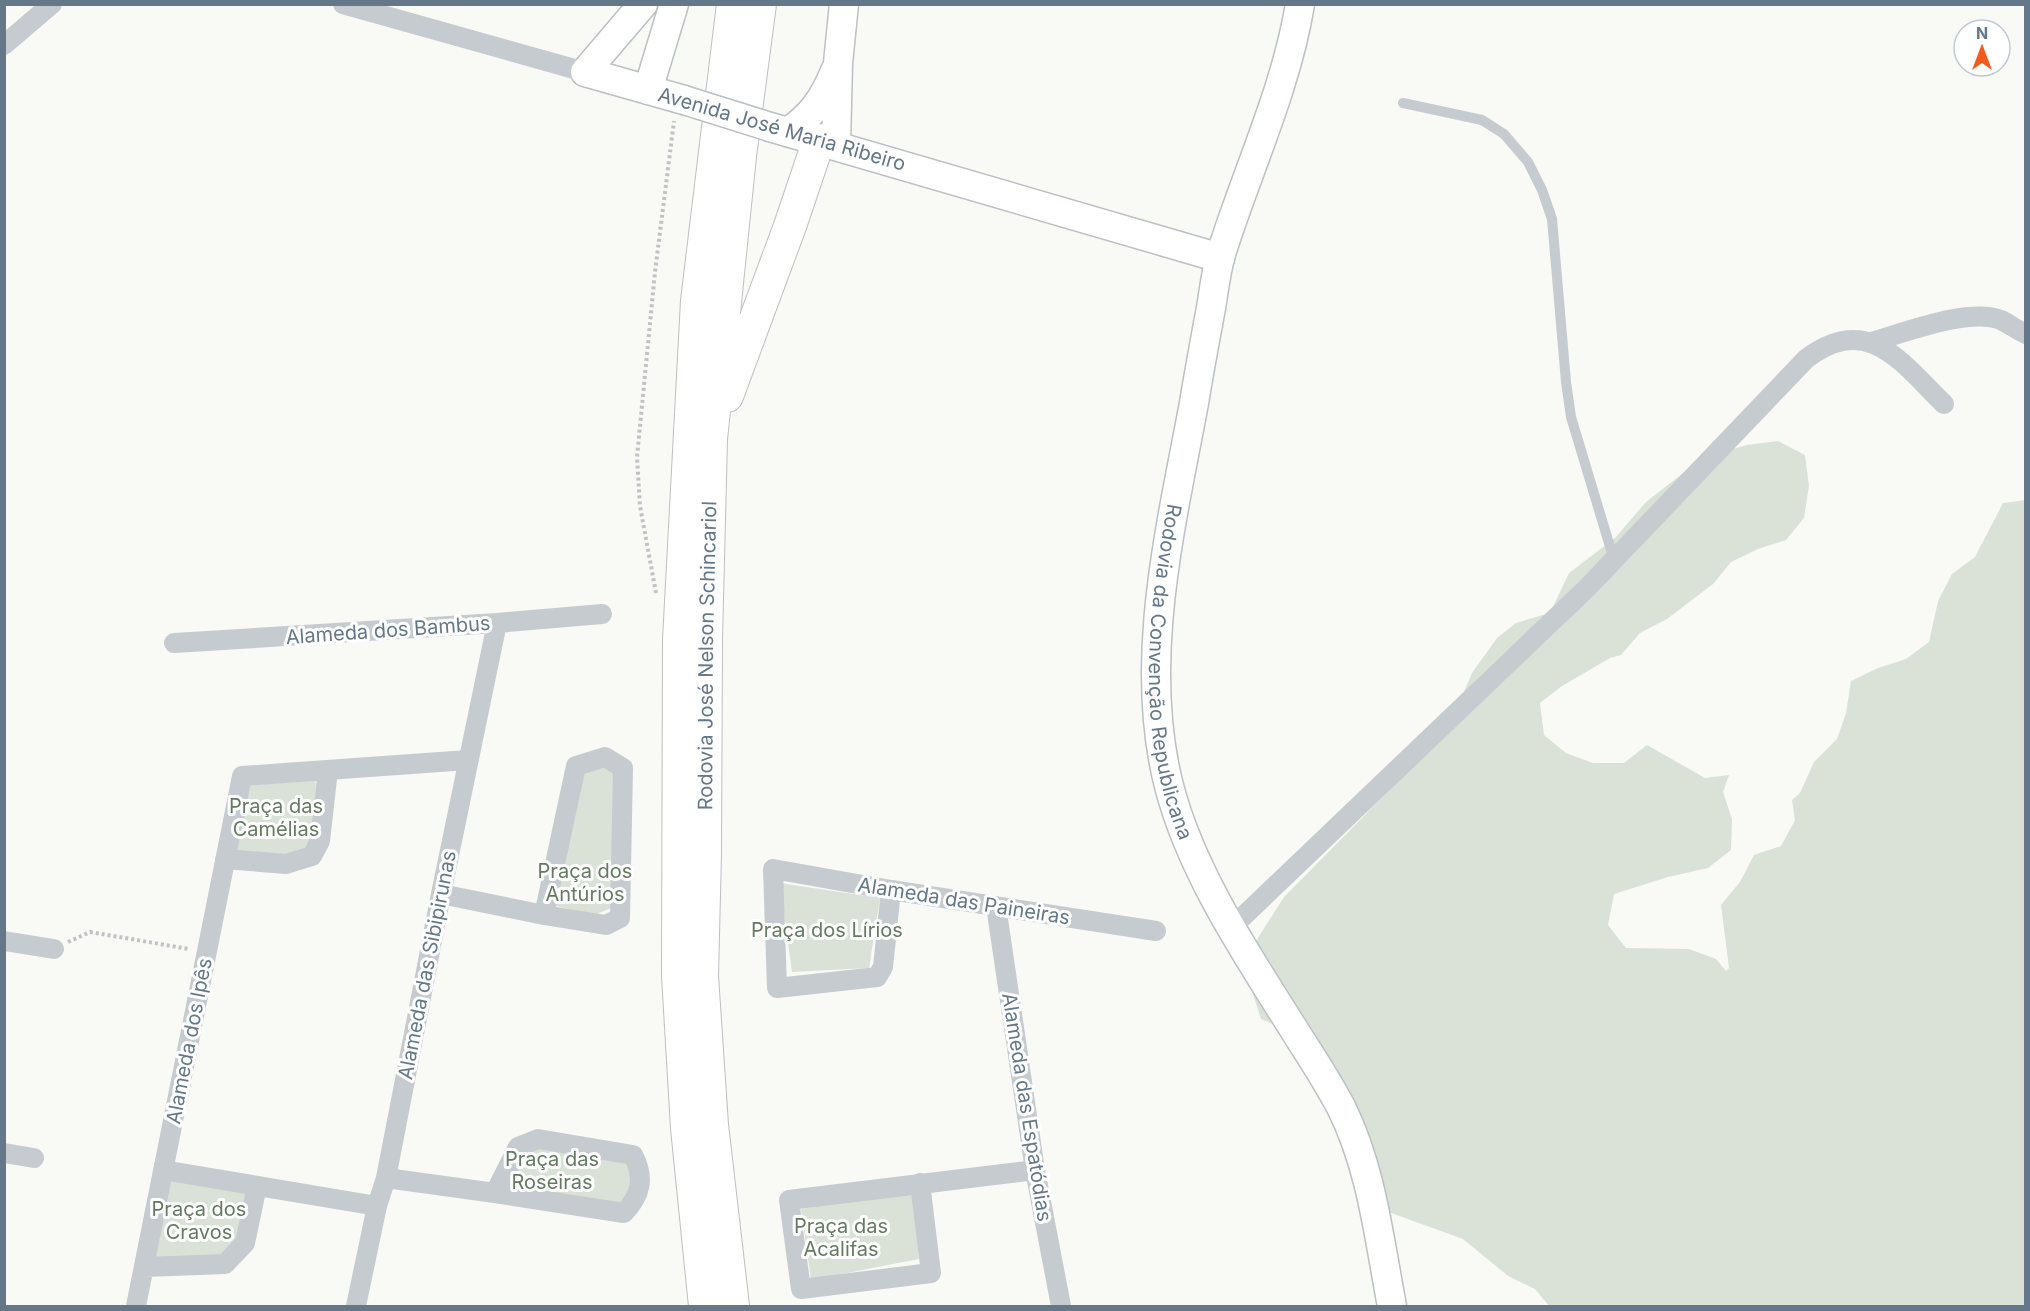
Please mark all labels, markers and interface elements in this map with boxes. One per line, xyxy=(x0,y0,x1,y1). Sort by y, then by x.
north arrow xyxy=(1952,18,2012,78)
text: N xyxy=(1976,23,1988,43)
street label: Avenida José Maria Ribeiro xyxy=(655,82,909,176)
street label: Rodovia José Nelson Schincariol xyxy=(693,501,721,810)
street label: Rodovia da Convenção Republicana xyxy=(1144,502,1198,843)
street label: Alameda dos Bambus xyxy=(285,611,491,649)
park label: Praça das Camélias xyxy=(229,794,323,841)
street label: Alameda das Sibipirunas xyxy=(393,849,461,1081)
park label: Praça dos Antúrios xyxy=(538,859,632,906)
street label: Alameda das Paineiras xyxy=(856,872,1072,930)
park label: Praça dos Lírios xyxy=(751,918,903,942)
street label: Alameda dos Ipês xyxy=(161,956,217,1126)
street label: Alameda das Espatódias xyxy=(997,991,1057,1223)
park label: Praça das Roseiras xyxy=(505,1147,599,1194)
park label: Praça dos Cravos xyxy=(152,1197,246,1244)
park label: Praça das Acalifas xyxy=(794,1214,888,1261)

